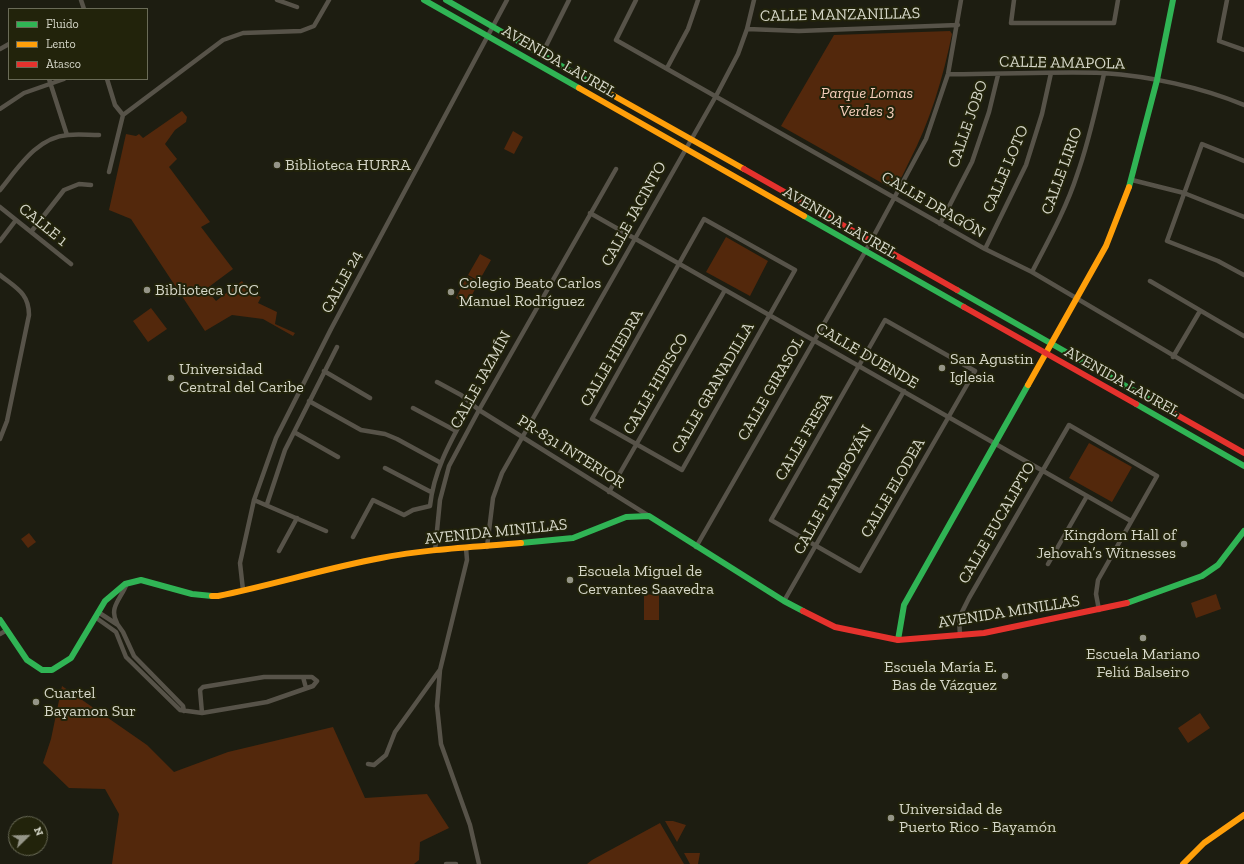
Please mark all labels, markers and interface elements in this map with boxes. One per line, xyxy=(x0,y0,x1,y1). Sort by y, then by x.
street label: CALLE MANZANILLAS xyxy=(760,4,920,26)
legend xyxy=(8,8,148,80)
text: Fluido xyxy=(46,17,79,31)
street label: AVENIDA LAUREL xyxy=(498,22,620,102)
text: Lento xyxy=(46,37,76,51)
street label: CALLE AMAPOLA xyxy=(999,52,1125,74)
text: Atasco xyxy=(46,57,81,71)
street label: CALLE JOBO xyxy=(944,78,992,170)
park label: Parque Lomas Verdes 3 xyxy=(821,83,913,121)
street label: CALLE LOTO xyxy=(979,122,1033,216)
street label: CALLE LIRIO xyxy=(1037,125,1087,217)
place label: Biblioteca HURRA xyxy=(285,155,411,175)
street label: CALLE JACINTO xyxy=(597,158,671,270)
marker: Biblioteca HURRA xyxy=(272,160,282,170)
street label: CALLE DRAGÓN xyxy=(878,168,988,242)
street label: AVENIDA LAUREL xyxy=(779,183,901,263)
street label: CALLE 1 xyxy=(15,199,71,251)
street label: CALLE 24 xyxy=(318,247,366,317)
place label: Colegio Beato Carlos Manuel Rodríguez xyxy=(459,273,601,311)
place label: Biblioteca UCC xyxy=(155,280,259,300)
marker: Biblioteca UCC xyxy=(142,285,152,295)
marker: Colegio Beato Carlos Manuel Rodríguez xyxy=(446,287,456,297)
street label: CALLE HIEDRA xyxy=(576,306,648,410)
street label: CALLE GRANADILLA xyxy=(668,319,758,457)
street label: CALLE DUENDE xyxy=(812,319,922,393)
street label: CALLE JAZMÍN xyxy=(446,328,516,432)
street label: CALLE HIBISCO xyxy=(619,330,693,438)
street label: CALLE GIRASOL xyxy=(734,334,808,444)
street label: AVENIDA LAUREL xyxy=(1061,342,1183,422)
place label: San Agustin Iglesia xyxy=(950,349,1034,387)
place label: Universidad Central del Caribe xyxy=(179,359,304,397)
marker: San Agustin Iglesia xyxy=(937,363,947,373)
marker: Universidad Central del Caribe xyxy=(166,373,176,383)
street label: CALLE FRESA xyxy=(771,390,837,484)
street label: PR-831 INTERIOR xyxy=(514,411,628,493)
street label: CALLE FLAMBOYÁN xyxy=(789,422,877,558)
street label: CALLE ELODEA xyxy=(857,435,929,541)
street label: CALLE EUCALIPTO xyxy=(954,459,1040,587)
street label: AVENIDA MINILLAS xyxy=(424,515,568,549)
place label: Kingdom Hall of Jehovah’s Witnesses xyxy=(1037,525,1176,563)
marker: Kingdom Hall of Jehovah’s Witnesses xyxy=(1179,539,1189,549)
place label: Escuela Miguel de Cervantes Saavedra xyxy=(578,561,714,599)
marker: Escuela Miguel de Cervantes Saavedra xyxy=(565,575,575,585)
street label: AVENIDA MINILLAS xyxy=(937,591,1081,633)
marker: Escuela Mariano Feliú Balseiro xyxy=(1138,633,1148,643)
place label: Escuela Mariano Feliú Balseiro xyxy=(1086,644,1200,682)
place label: Escuela María E. Bas de Vázquez xyxy=(884,657,997,695)
marker: Escuela María E. Bas de Vázquez xyxy=(1000,671,1010,681)
place label: Cuartel Bayamon Sur xyxy=(44,683,136,721)
marker: Cuartel Bayamon Sur xyxy=(31,697,41,707)
place label: Universidad de Puerto Rico - Bayamón xyxy=(899,799,1056,837)
marker: Universidad de Puerto Rico - Bayamón xyxy=(886,813,896,823)
north arrow xyxy=(8,816,48,856)
text: N xyxy=(31,825,46,838)

